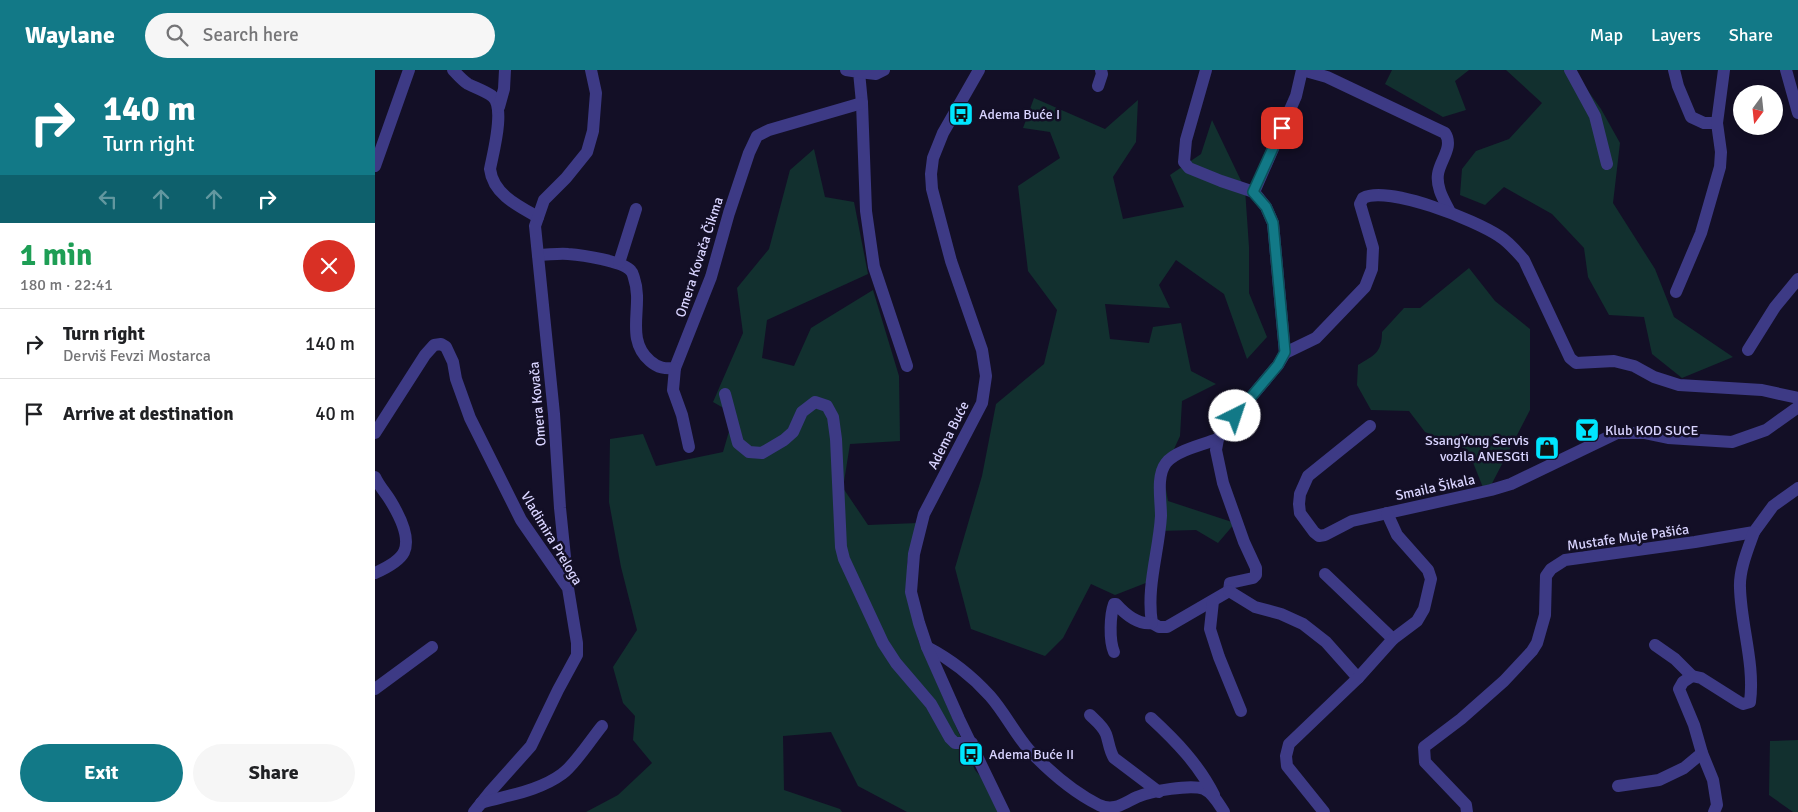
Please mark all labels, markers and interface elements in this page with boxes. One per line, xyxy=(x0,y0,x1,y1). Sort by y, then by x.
search box xyxy=(145,13,495,58)
text: Waylane xyxy=(25,20,115,50)
icon: search xyxy=(163,21,191,49)
text: Search here xyxy=(203,23,299,47)
text: Map xyxy=(1590,24,1623,46)
text: Layers xyxy=(1651,24,1701,46)
text: Share xyxy=(1729,24,1773,46)
north arrow xyxy=(1733,85,1783,135)
map controls xyxy=(1733,85,1783,135)
text: 140 m xyxy=(103,87,196,130)
icon: right xyxy=(20,90,85,155)
bus stop icon: Adema Buće I xyxy=(948,101,974,127)
place label: Adema Buće I xyxy=(979,106,1060,123)
pin xyxy=(1261,107,1303,149)
icon: arrive xyxy=(1268,114,1296,142)
text: Turn right xyxy=(103,130,195,157)
icon: left xyxy=(94,185,122,213)
icon: ahead xyxy=(147,185,175,213)
icon: ahead xyxy=(200,185,228,213)
icon: right xyxy=(253,185,281,213)
street label: Omera Kovača Čikma xyxy=(672,195,727,319)
text: 1 min xyxy=(20,237,92,274)
button: close xyxy=(303,240,355,292)
text: 180 m · 22:41 xyxy=(20,275,113,295)
text: Turn right xyxy=(63,322,145,346)
icon: right xyxy=(20,330,48,358)
text: 140 m xyxy=(305,332,355,356)
text: Derviš Fevzi Mostarca xyxy=(63,346,211,366)
street label: Omera Kovača xyxy=(525,361,550,447)
position arrow xyxy=(1208,389,1260,441)
street label: Adema Buće xyxy=(924,398,973,472)
icon: arrive xyxy=(20,400,48,428)
text: Arrive at destination xyxy=(63,402,234,426)
text: 40 m xyxy=(315,402,355,426)
bar icon: Klub KOD SUCE xyxy=(1574,417,1600,443)
place label: Klub KOD SUCE xyxy=(1605,422,1698,439)
place label: SsangYong Servis vozila ANESGti xyxy=(1425,432,1529,465)
shop icon: SsangYong Servis vozila ANESGti xyxy=(1534,435,1560,461)
street label: Smaila Šikala xyxy=(1394,471,1477,504)
street label: Vladimira Preloga xyxy=(517,488,586,588)
street label: Mustafe Muje Pašića xyxy=(1566,521,1690,554)
bus stop icon: Adema Buće II xyxy=(958,741,984,767)
button: Exit xyxy=(20,744,183,802)
button: Share xyxy=(193,744,355,802)
place label: Adema Buće II xyxy=(989,746,1074,763)

